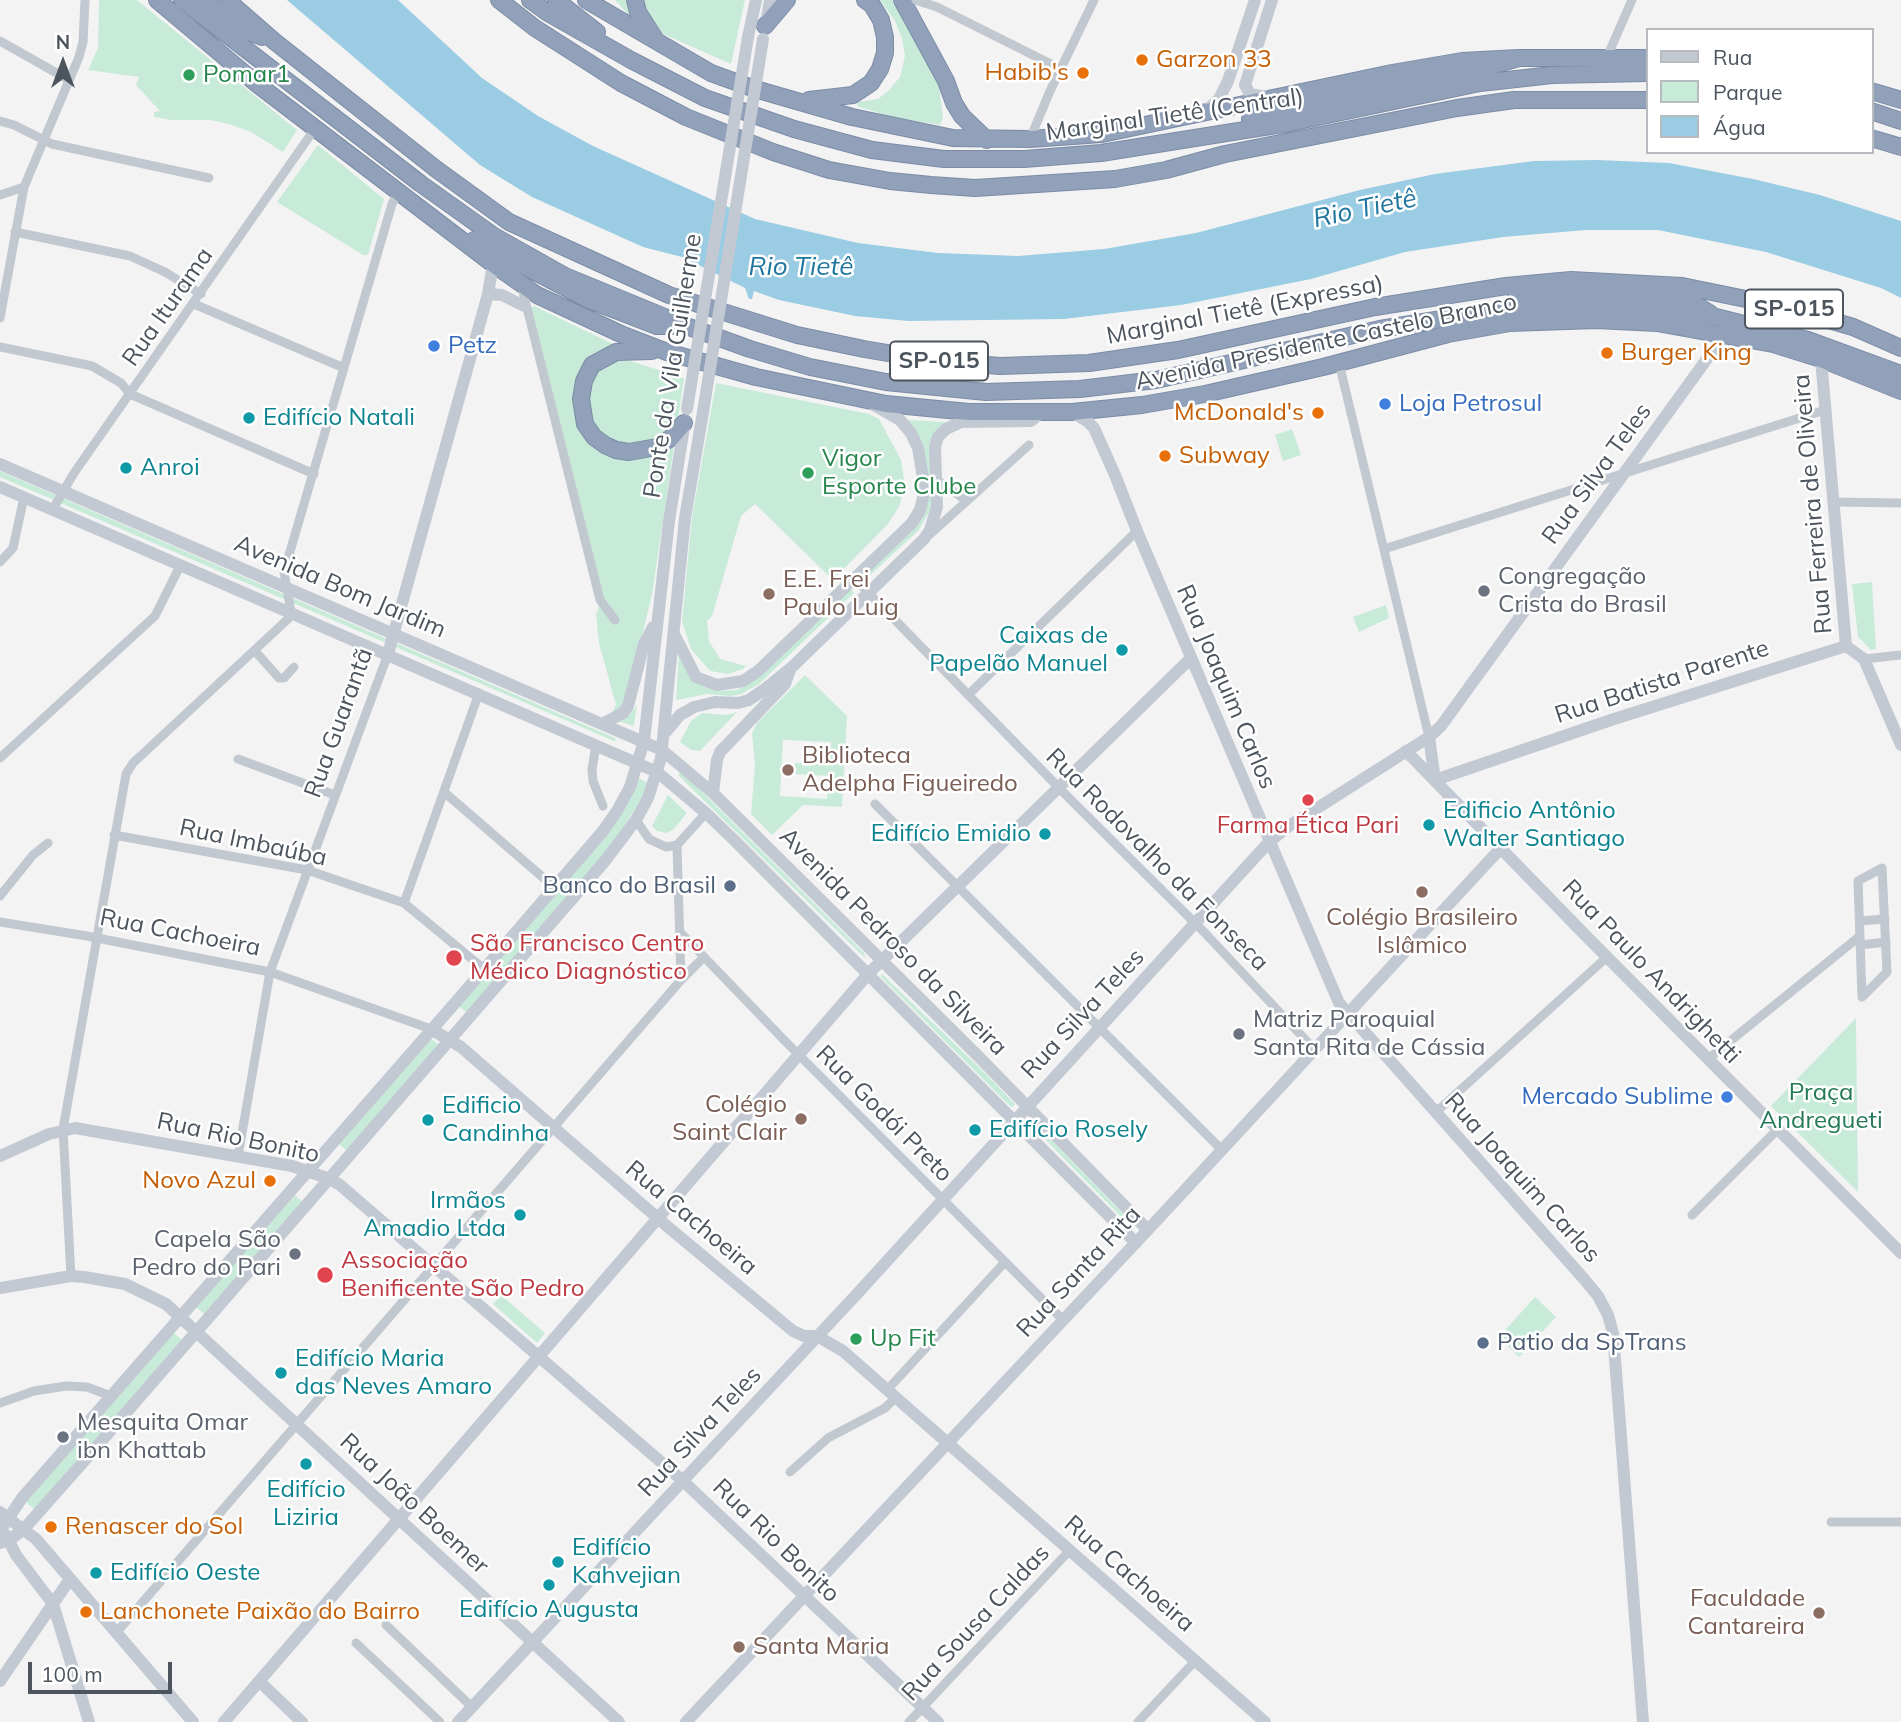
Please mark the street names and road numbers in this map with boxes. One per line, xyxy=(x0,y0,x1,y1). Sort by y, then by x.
street label: Marginal Tietê (Central) xyxy=(1044,83,1306,147)
street label: Ponte da Vila Guilherme xyxy=(638,232,708,500)
street label: Rua Iturama xyxy=(117,242,219,372)
street label: Marginal Tietê (Expressa) xyxy=(1104,269,1386,351)
street label: Avenida Presidente Castelo Branco xyxy=(1133,287,1519,397)
road number: SP-015 xyxy=(1745,290,1843,328)
road number: SP-015 xyxy=(890,342,988,380)
street label: Rua Ferreira de Oliveira xyxy=(1787,373,1839,635)
street label: Rua Silva Teles xyxy=(1536,398,1658,550)
street label: Avenida Bom Jardim xyxy=(230,529,450,645)
street label: Rua Joaquim Carlos xyxy=(1170,581,1282,793)
street label: Rua Batista Parente xyxy=(1551,634,1773,730)
street label: Rua Guarantã xyxy=(299,644,379,802)
street label: Rua Rodovalho da Fonseca xyxy=(1040,743,1274,977)
street label: Rua Imbaúba xyxy=(177,813,329,873)
street label: Avenida Pedroso da Silveira xyxy=(773,822,1013,1062)
street label: Rua Paulo Andrighetti xyxy=(1556,874,1746,1070)
street label: Rua Cachoeira xyxy=(97,903,263,963)
street label: Rua Silva Teles xyxy=(1016,943,1150,1085)
street label: Rua Godói Preto xyxy=(810,1040,958,1188)
street label: Rua Joaquim Carlos xyxy=(1438,1087,1606,1269)
street label: Rua Rio Bonito xyxy=(154,1107,322,1169)
street label: Rua Cachoeira xyxy=(619,1155,763,1281)
street label: Rua Santa Rita xyxy=(1011,1200,1147,1344)
street label: Rua Silva Teles xyxy=(633,1361,767,1503)
street label: Rua João Boemer xyxy=(334,1428,494,1580)
street label: Rua Rio Bonito xyxy=(707,1473,845,1609)
street label: Rua Cachoeira xyxy=(1058,1510,1200,1638)
street label: Rua Sousa Caldas xyxy=(896,1539,1056,1707)

